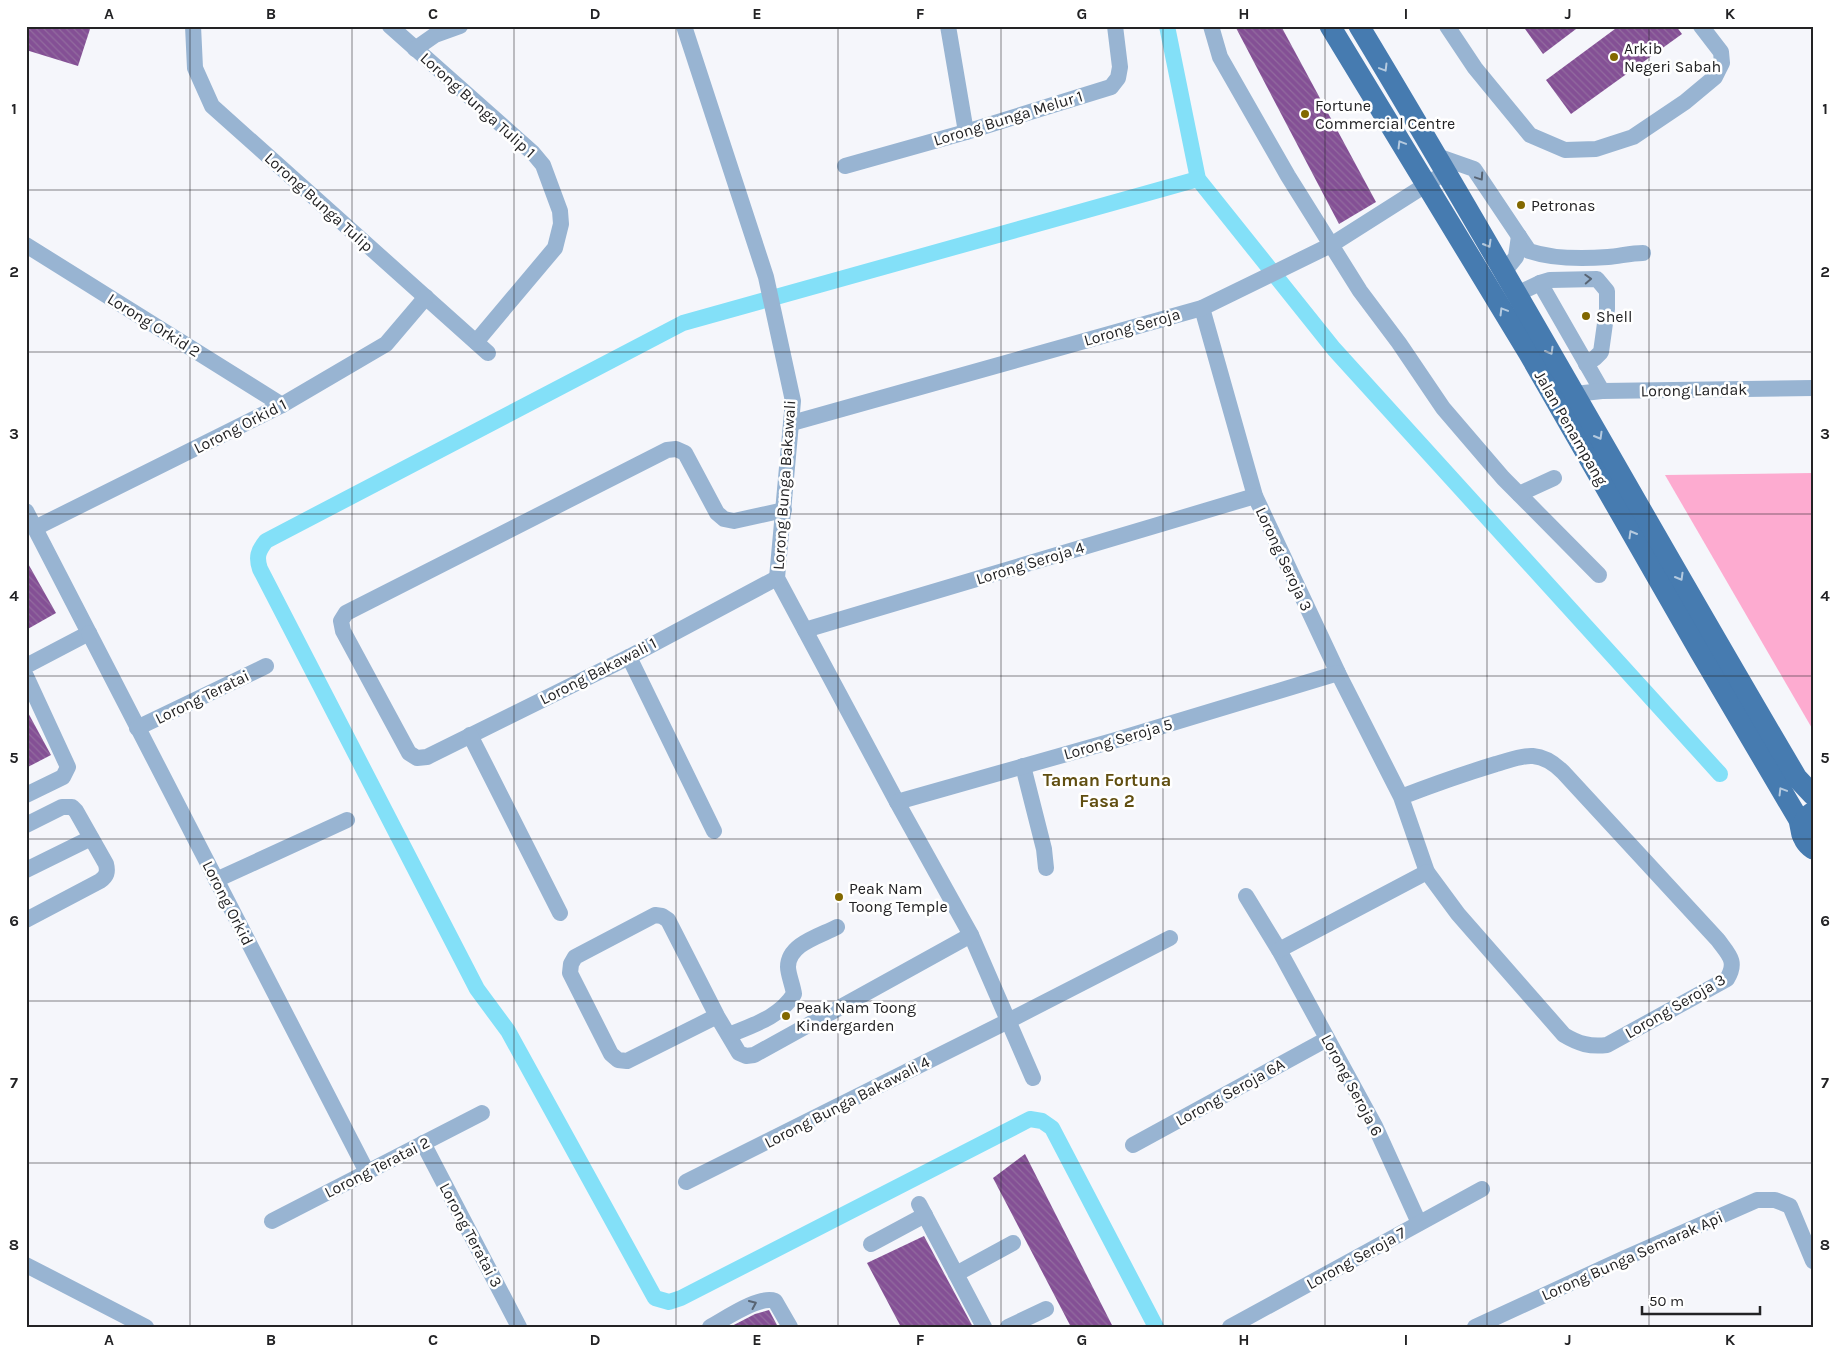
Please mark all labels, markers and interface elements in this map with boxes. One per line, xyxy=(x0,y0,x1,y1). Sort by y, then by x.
text: A xyxy=(104,4,114,23)
text: B xyxy=(266,4,276,23)
text: C xyxy=(428,4,438,23)
text: D xyxy=(590,4,601,23)
text: E xyxy=(752,4,762,23)
text: F xyxy=(916,4,925,23)
text: G xyxy=(1077,4,1087,23)
text: H xyxy=(1238,4,1250,23)
text: I xyxy=(1404,4,1408,23)
text: J xyxy=(1564,4,1572,23)
text: K xyxy=(1725,4,1736,23)
place label: Arkib Negeri Sabah xyxy=(1624,39,1721,76)
street label: Lorong Bunga Tulip 1 xyxy=(416,48,540,162)
marker: Arkib Negeri Sabah xyxy=(1608,51,1620,63)
one-way arrow xyxy=(1377,62,1387,71)
street label: Lorong Bunga Melur 1 xyxy=(931,86,1085,150)
place label: Fortune Commercial Centre xyxy=(1315,96,1455,133)
text: 1 xyxy=(11,99,17,118)
text: 1 xyxy=(1822,99,1828,118)
marker: Fortune Commercial Centre xyxy=(1299,108,1311,120)
one-way arrow xyxy=(1398,140,1408,149)
street label: Lorong Bunga Tulip xyxy=(261,148,377,256)
one-way arrow xyxy=(1473,172,1483,181)
place label: Petronas xyxy=(1531,196,1596,215)
marker: Petronas xyxy=(1515,199,1527,211)
one-way arrow xyxy=(1482,239,1492,248)
text: 2 xyxy=(9,262,19,281)
text: 2 xyxy=(1820,262,1830,281)
one-way arrow xyxy=(1584,274,1592,285)
street label: Lorong Orkid 2 xyxy=(104,289,204,361)
street label: Lorong Seroja xyxy=(1082,304,1182,350)
one-way arrow xyxy=(1500,307,1510,316)
place label: Shell xyxy=(1596,307,1633,326)
marker: Shell xyxy=(1580,310,1592,322)
one-way arrow xyxy=(1544,346,1554,355)
street label: Jalan Penampang xyxy=(1530,367,1612,489)
street label: Lorong Landak xyxy=(1641,380,1747,400)
street label: Lorong Orkid 1 xyxy=(190,394,290,458)
street label: Lorong Bunga Bakawali xyxy=(769,399,799,571)
text: 3 xyxy=(9,424,19,443)
text: 3 xyxy=(1820,424,1830,443)
one-way arrow xyxy=(1593,431,1603,440)
street label: Lorong Seroja 3 xyxy=(1252,504,1316,614)
one-way arrow xyxy=(1629,530,1639,539)
street label: Lorong Seroja 4 xyxy=(974,537,1086,588)
one-way arrow xyxy=(1673,572,1683,581)
text: 4 xyxy=(9,586,19,605)
text: 4 xyxy=(1820,586,1830,605)
street label: Lorong Bakawali 1 xyxy=(536,633,660,709)
street label: Lorong Teratai xyxy=(152,666,252,728)
street label: Lorong Seroja 5 xyxy=(1061,714,1175,764)
text: 5 xyxy=(9,748,19,767)
text: 5 xyxy=(1820,748,1830,767)
district label: Taman Fortuna Fasa 2 xyxy=(1043,769,1171,812)
one-way arrow xyxy=(1778,787,1788,796)
street label: Lorong Orkid xyxy=(199,857,257,949)
place label: Peak Nam Toong Temple xyxy=(849,879,948,916)
marker: Peak Nam Toong Temple xyxy=(833,891,845,903)
text: 6 xyxy=(9,911,19,930)
text: 6 xyxy=(1820,911,1830,930)
street label: Lorong Seroja 3 xyxy=(1621,970,1729,1042)
place label: Peak Nam Toong Kindergarden xyxy=(796,998,916,1035)
marker: Peak Nam Toong Kindergarden xyxy=(780,1010,792,1022)
street label: Lorong Seroja 6 xyxy=(1317,1031,1387,1139)
street label: Lorong Bunga Bakawali 4 xyxy=(761,1052,933,1152)
street label: Lorong Seroja 6A xyxy=(1172,1054,1288,1130)
text: 7 xyxy=(10,1073,18,1092)
text: 7 xyxy=(1821,1073,1829,1092)
street label: Lorong Teratai 2 xyxy=(321,1132,433,1202)
street label: Lorong Teratai 3 xyxy=(435,1179,507,1291)
street label: Lorong Bunga Semarak Api xyxy=(1538,1207,1726,1305)
street label: Lorong Seroja 7 xyxy=(1303,1223,1409,1293)
text: 8 xyxy=(9,1235,19,1254)
text: 8 xyxy=(1820,1235,1830,1254)
scale bar xyxy=(1642,1283,1759,1315)
text: 50 m xyxy=(1649,1292,1684,1310)
one-way arrow xyxy=(748,1301,757,1311)
text: A xyxy=(104,1330,114,1349)
text: B xyxy=(266,1330,276,1349)
text: C xyxy=(428,1330,438,1349)
text: D xyxy=(590,1330,601,1349)
text: E xyxy=(752,1330,762,1349)
text: F xyxy=(916,1330,925,1349)
text: G xyxy=(1077,1330,1087,1349)
text: H xyxy=(1238,1330,1250,1349)
text: I xyxy=(1404,1330,1408,1349)
text: J xyxy=(1564,1330,1572,1349)
text: K xyxy=(1725,1330,1736,1349)

